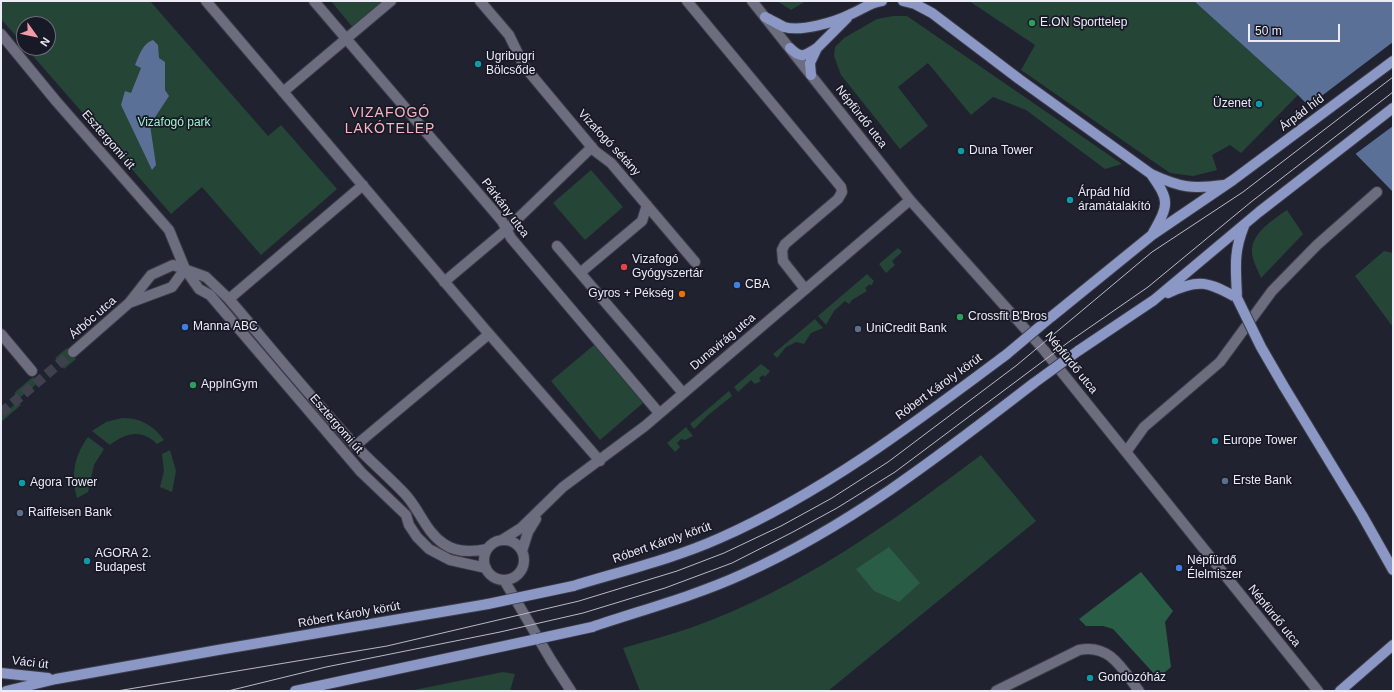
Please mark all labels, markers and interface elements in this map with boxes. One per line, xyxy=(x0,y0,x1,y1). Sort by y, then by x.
north arrow xyxy=(16,16,56,56)
place label: E.ON Sporttelep xyxy=(1040,16,1127,30)
scale bar xyxy=(1250,16,1342,42)
marker: E.ON Sporttelep xyxy=(1027,18,1037,28)
text: 50 m xyxy=(1255,24,1282,38)
text: N xyxy=(38,35,52,49)
place label: Ugribugri Bölcsőde xyxy=(486,50,535,78)
marker: Ugribugri Bölcsőde xyxy=(473,59,483,69)
street label: Népfürdő utca xyxy=(832,83,890,151)
street label: Árpád híd xyxy=(1277,92,1327,134)
place label: Üzenet xyxy=(1213,97,1251,111)
marker: Üzenet xyxy=(1254,99,1264,109)
district label: VIZAFOGÓ LAKÓTELEP xyxy=(345,105,435,138)
street label: Vizafogó sétány xyxy=(575,107,643,179)
street label: Esztergomi út xyxy=(79,108,137,172)
park label: Vizafogó park xyxy=(137,116,211,130)
place label: Duna Tower xyxy=(969,144,1033,158)
marker: Duna Tower xyxy=(956,146,966,156)
street label: Párkány utca xyxy=(478,176,532,240)
place label: Árpád híd áramátalakító xyxy=(1078,186,1151,214)
marker: Árpád híd áramátalakító xyxy=(1065,195,1075,205)
place label: Vizafogó Gyógyszertár xyxy=(632,253,703,281)
marker: Vizafogó Gyógyszertár xyxy=(619,262,629,272)
place label: CBA xyxy=(745,278,770,292)
marker: CBA xyxy=(732,280,742,290)
place label: Gyros + Pékség xyxy=(588,287,674,301)
marker: Gyros + Pékség xyxy=(677,289,687,299)
street label: Árbóc utca xyxy=(67,294,119,342)
place label: Crossfit B'Bros xyxy=(968,310,1047,324)
street label: Dunavirág utca xyxy=(687,311,759,373)
marker: Crossfit B'Bros xyxy=(955,312,965,322)
place label: Manna ABC xyxy=(193,320,258,334)
marker: Manna ABC xyxy=(180,322,190,332)
place label: UniCredit Bank xyxy=(866,322,947,336)
marker: UniCredit Bank xyxy=(853,324,863,334)
street label: Népfürdő utca xyxy=(1042,329,1100,397)
street label: Róbert Károly körút xyxy=(893,351,985,423)
place label: AppInGym xyxy=(201,378,258,392)
marker: AppInGym xyxy=(188,380,198,390)
street label: Esztergomi út xyxy=(307,392,365,456)
place label: Europe Tower xyxy=(1223,434,1297,448)
marker: Europe Tower xyxy=(1210,436,1220,446)
place label: Erste Bank xyxy=(1233,474,1292,488)
place label: Agora Tower xyxy=(30,476,97,490)
marker: Erste Bank xyxy=(1220,476,1230,486)
marker: Agora Tower xyxy=(17,478,27,488)
place label: Raiffeisen Bank xyxy=(28,506,112,520)
marker: Raiffeisen Bank xyxy=(15,508,25,518)
street label: Róbert Károly körút xyxy=(611,519,713,567)
place label: AGORA 2. Budapest xyxy=(95,547,152,575)
place label: Népfürdő Élelmiszer xyxy=(1187,554,1242,582)
marker: AGORA 2. Budapest xyxy=(82,556,92,566)
marker: Népfürdő Élelmiszer xyxy=(1174,563,1184,573)
street label: Népfürdő utca xyxy=(1245,582,1303,650)
street label: Róbert Károly körút xyxy=(297,599,401,631)
street label: Váci út xyxy=(11,654,49,672)
place label: Gondozóház xyxy=(1098,671,1166,685)
marker: Gondozóház xyxy=(1085,673,1095,683)

